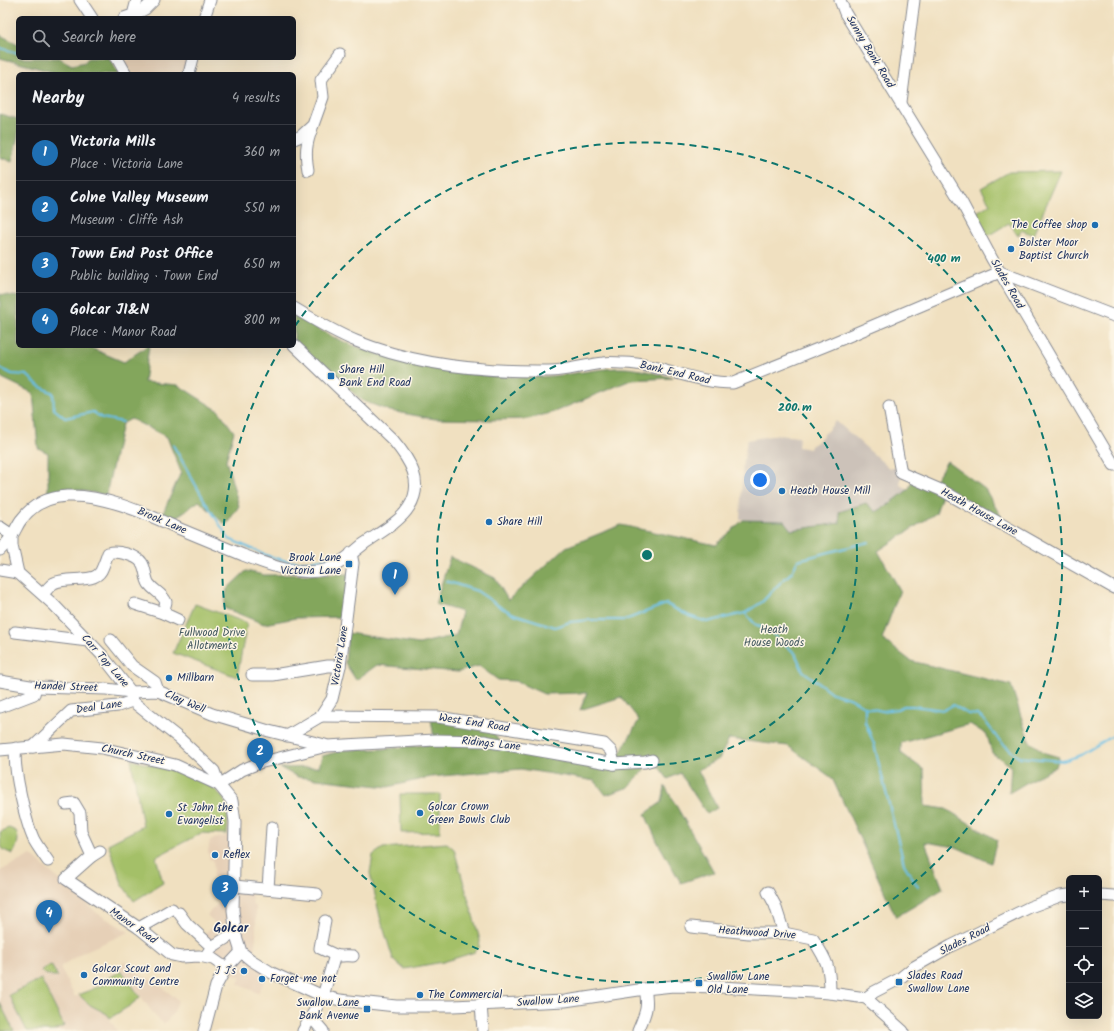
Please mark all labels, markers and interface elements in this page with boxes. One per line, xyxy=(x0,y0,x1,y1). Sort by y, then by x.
street label: Sunny Bank Road xyxy=(841,12,899,92)
search box xyxy=(16,16,296,60)
text: Search here xyxy=(62,26,136,50)
icon: search xyxy=(30,27,52,49)
text: Nearby xyxy=(32,85,84,112)
text: 4 results xyxy=(232,88,280,109)
text: Victoria Mills xyxy=(70,130,156,154)
text: 1 xyxy=(43,142,47,163)
text: 360 m xyxy=(243,142,280,163)
text: Place · Victoria Lane xyxy=(70,154,183,175)
text: Colne Valley Museum xyxy=(70,186,209,210)
text: 2 xyxy=(41,198,49,219)
text: 550 m xyxy=(244,198,280,219)
text: Museum · Cliffe Ash xyxy=(70,210,183,231)
place label: The Coffee shop xyxy=(1011,216,1088,234)
marker: The Coffee shop xyxy=(1090,220,1100,230)
place label: Bolster Moor Baptist Church xyxy=(1019,234,1089,265)
text: Town End Post Office xyxy=(70,242,213,266)
marker: Bolster Moor Baptist Church xyxy=(1006,244,1016,254)
text: 400 m xyxy=(927,249,961,268)
text: 3 xyxy=(41,254,49,275)
text: 650 m xyxy=(244,254,280,275)
street label: Slades Road xyxy=(985,256,1029,313)
text: Public building · Town End xyxy=(70,266,218,287)
text: Golcar JI&N xyxy=(70,298,149,322)
text: 4 xyxy=(41,310,49,331)
text: 800 m xyxy=(244,310,280,331)
text: Place · Manor Road xyxy=(70,322,176,343)
street label: Bank End Road xyxy=(638,356,713,390)
place label: Share Hill Bank End Road xyxy=(339,361,411,392)
marker: Share Hill Bank End Road xyxy=(326,371,336,381)
text: 200 m xyxy=(778,398,812,417)
your location xyxy=(750,470,770,490)
place label: Heath House Mill xyxy=(790,482,871,500)
street label: Heath House Lane xyxy=(937,483,1021,541)
marker: Heath House Mill xyxy=(777,486,787,496)
street label: Brook Lane xyxy=(134,503,190,539)
place label: Share Hill xyxy=(497,513,543,531)
marker: Share Hill xyxy=(484,517,494,527)
centre of rings xyxy=(640,548,654,562)
place label: Brook Lane Victoria Lane xyxy=(281,549,341,580)
marker: Brook Lane Victoria Lane xyxy=(344,559,354,569)
pin: 1 xyxy=(382,562,408,595)
park label: Heath House Woods xyxy=(744,621,805,652)
park label: Fullwood Drive Allotments xyxy=(179,624,245,655)
street label: Victoria Lane xyxy=(326,625,354,687)
street label: Carr Top Lane xyxy=(77,630,133,692)
place label: Millbarn xyxy=(177,669,214,687)
marker: Millbarn xyxy=(164,673,174,683)
street label: Handel Street xyxy=(34,677,99,697)
street label: Clay Well xyxy=(162,685,209,719)
street label: Deal Lane xyxy=(75,695,123,719)
street label: West End Road xyxy=(437,709,511,738)
street label: Ridings Lane xyxy=(461,732,521,756)
pin: 2 xyxy=(247,738,273,771)
street label: Church Street xyxy=(100,739,167,771)
place label: Golcar Crown Green Bowls Club xyxy=(428,798,510,829)
place label: St John the Evangelist xyxy=(177,799,233,830)
marker: Golcar Crown Green Bowls Club xyxy=(415,808,425,818)
marker: St John the Evangelist xyxy=(164,809,174,819)
place label: Reflex xyxy=(223,846,250,864)
marker: Reflex xyxy=(210,850,220,860)
pin: 3 xyxy=(212,875,238,908)
map controls xyxy=(1066,875,1102,1019)
button: + xyxy=(1066,875,1102,911)
pin: 4 xyxy=(36,900,62,933)
street label: Manor Road xyxy=(105,903,161,949)
button: − xyxy=(1066,911,1102,947)
district label: Golcar xyxy=(214,918,250,939)
street label: Slades Road xyxy=(936,919,994,961)
street label: Heathwood Drive xyxy=(718,921,796,945)
button: locate xyxy=(1066,947,1102,983)
place label: Golcar Scout and Community Centre xyxy=(92,960,179,991)
place label: J J's xyxy=(215,962,236,980)
marker: J J's xyxy=(239,966,249,976)
place label: Slades Road Swallow Lane xyxy=(907,967,970,998)
place label: Swallow Lane Old Lane xyxy=(707,968,770,999)
marker: Golcar Scout and Community Centre xyxy=(79,970,89,980)
place label: Forget me not xyxy=(270,970,337,988)
marker: Forget me not xyxy=(257,974,267,984)
marker: Slades Road Swallow Lane xyxy=(894,977,904,987)
marker: Swallow Lane Old Lane xyxy=(694,978,704,988)
button: layers xyxy=(1066,983,1102,1019)
place label: The Commercial xyxy=(428,986,502,1004)
marker: The Commercial xyxy=(415,990,425,1000)
street label: Swallow Lane xyxy=(516,990,580,1012)
place label: Swallow Lane Bank Avenue xyxy=(296,994,359,1025)
marker: Swallow Lane Bank Avenue xyxy=(362,1004,372,1014)

